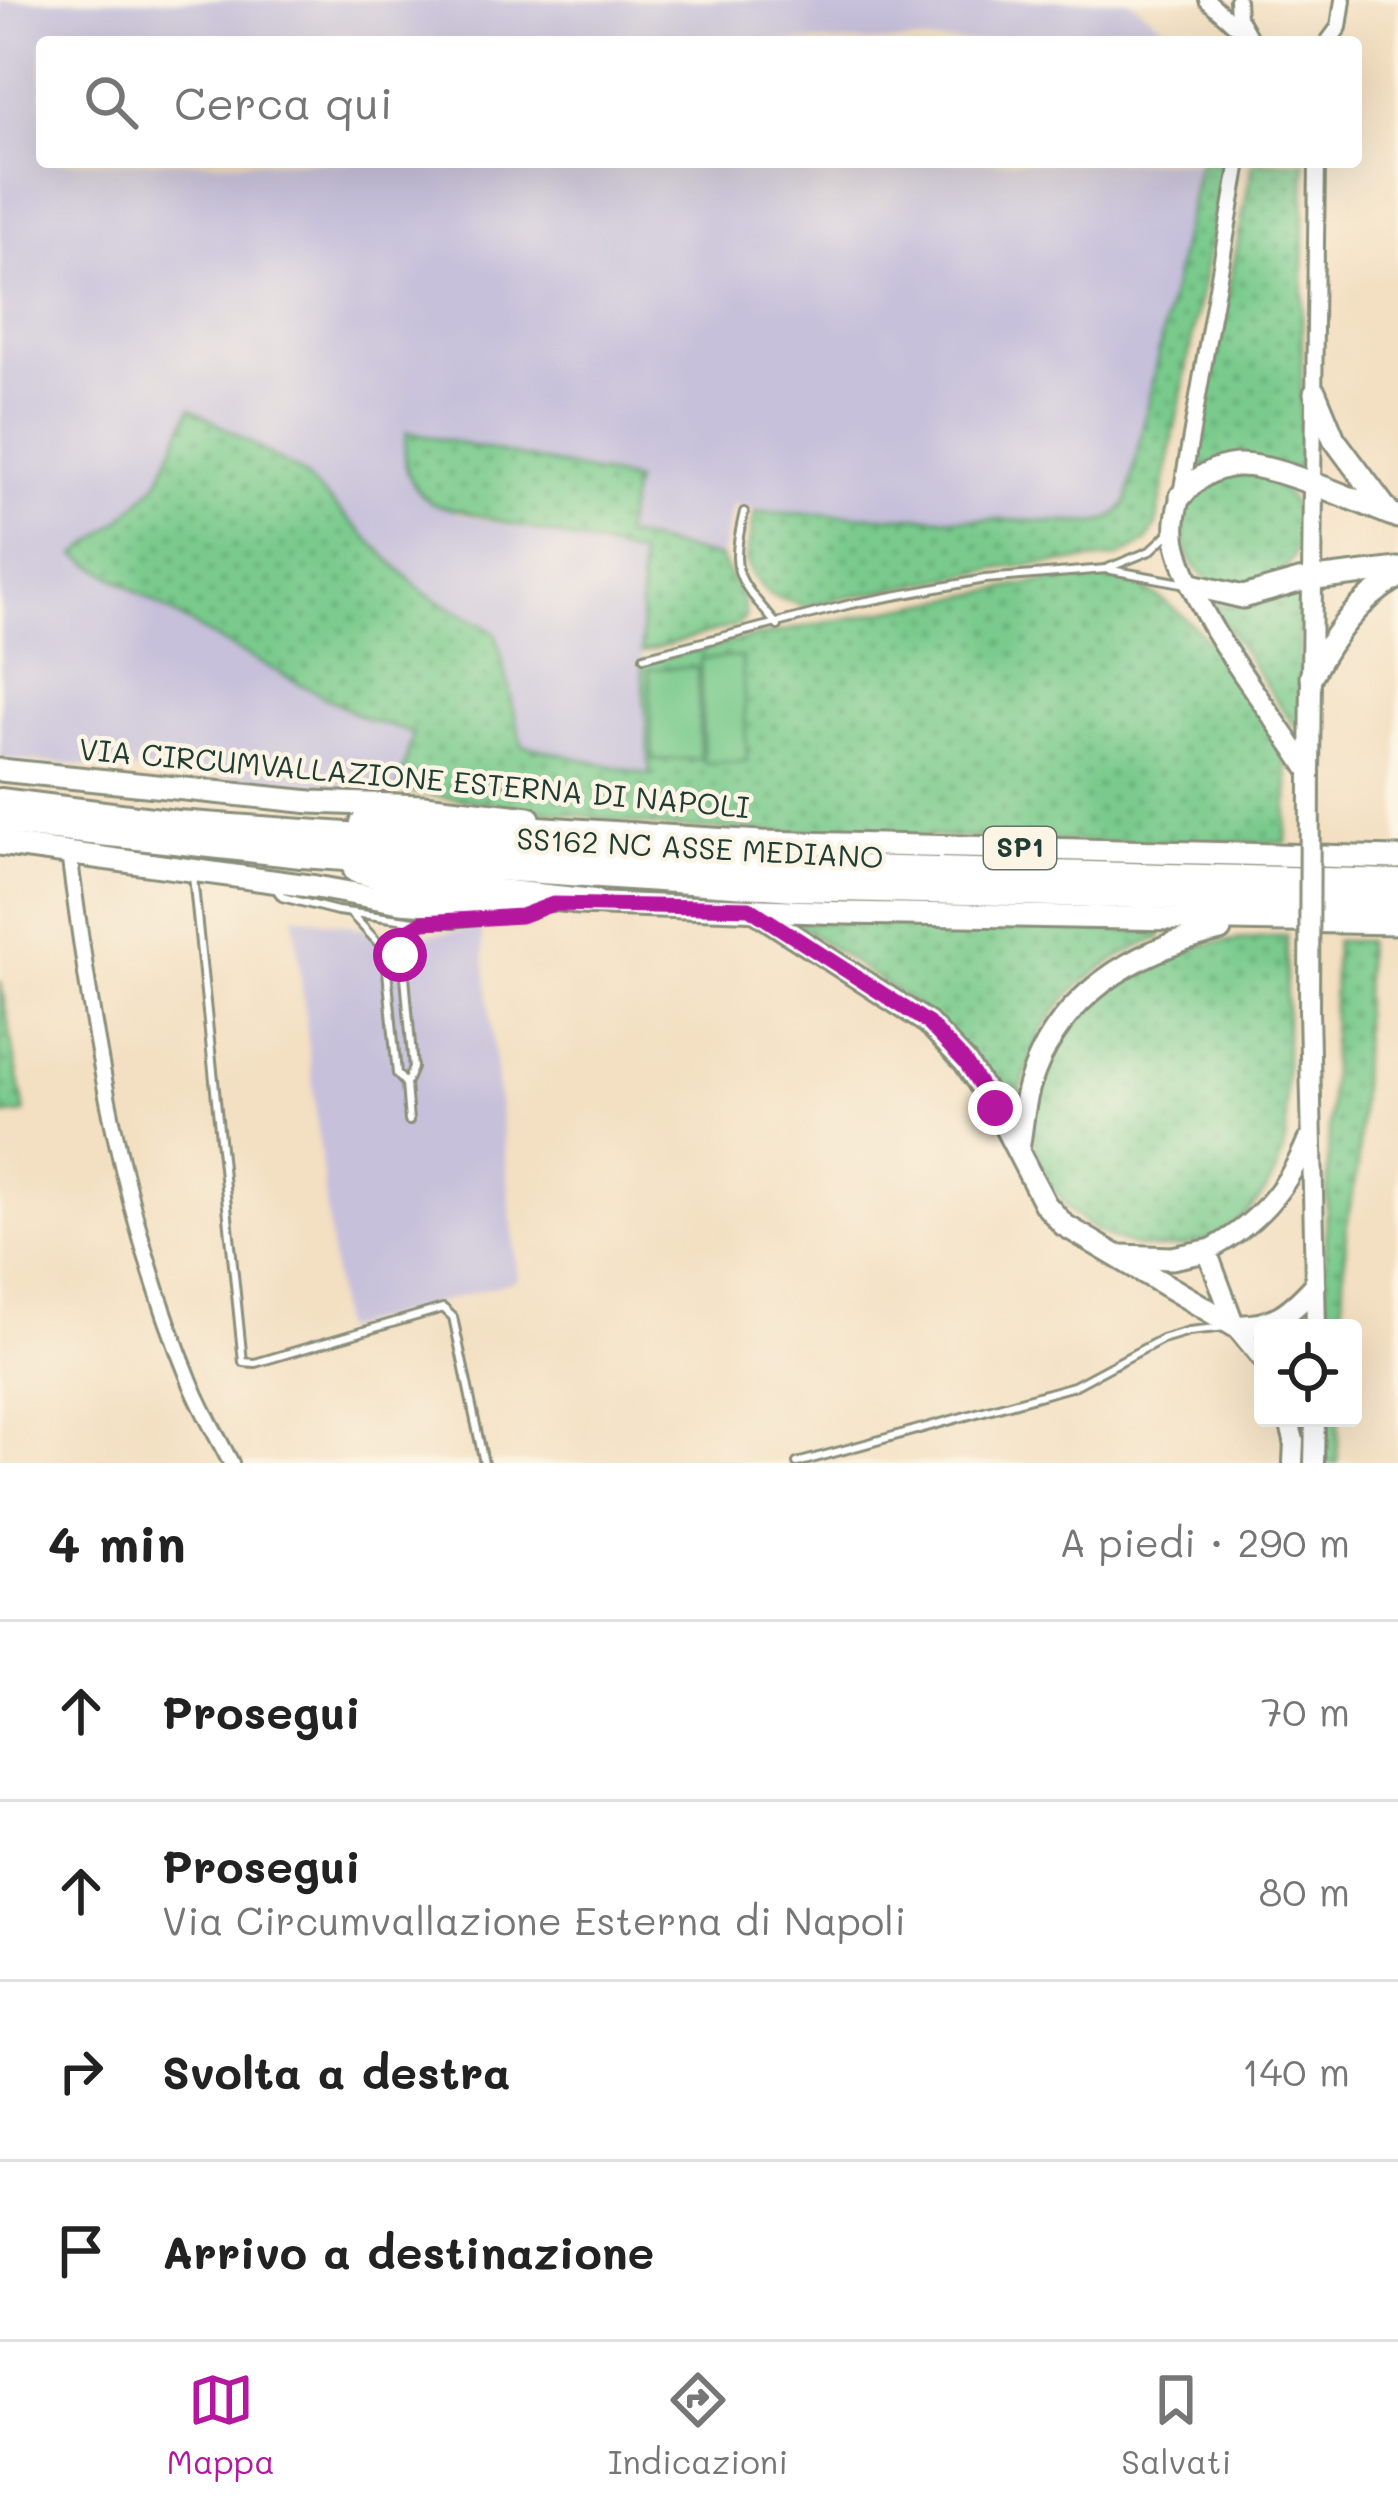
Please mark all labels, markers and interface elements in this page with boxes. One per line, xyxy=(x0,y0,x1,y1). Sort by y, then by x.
search box xyxy=(36,36,1362,168)
icon: search xyxy=(78,69,144,135)
text: Cerca qui xyxy=(174,73,393,131)
street label: VIA CIRCUMVALLAZIONE ESTERNA DI NAPOLI xyxy=(77,728,751,826)
street label: SS162 NC ASSE MEDIANO xyxy=(515,817,885,877)
road number: SP1 xyxy=(984,827,1056,869)
route start xyxy=(373,928,427,982)
route end xyxy=(968,1081,1022,1135)
map controls xyxy=(1254,1319,1362,1427)
button: locate xyxy=(1254,1319,1362,1427)
text: 4 min xyxy=(48,1508,186,1575)
text: A piedi · 290 m xyxy=(1059,1516,1350,1567)
icon: ahead xyxy=(48,1678,114,1744)
text: Prosegui xyxy=(162,1682,361,1740)
text: 70 m xyxy=(1261,1685,1350,1736)
text: Prosegui xyxy=(162,1836,361,1894)
icon: ahead xyxy=(48,1858,114,1924)
text: 80 m xyxy=(1259,1865,1350,1916)
text: Via Circumvallazione Esterna di Napoli xyxy=(162,1894,906,1945)
icon: right xyxy=(48,2038,114,2104)
text: Svolta a destra xyxy=(162,2042,511,2100)
text: 140 m xyxy=(1242,2045,1350,2096)
icon: arrive xyxy=(48,2218,114,2284)
text: Arrivo a destinazione xyxy=(162,2222,654,2280)
tab: Mappa xyxy=(167,2367,275,2482)
tab: Indicazioni xyxy=(608,2367,788,2482)
tab: Salvati xyxy=(1121,2367,1231,2482)

